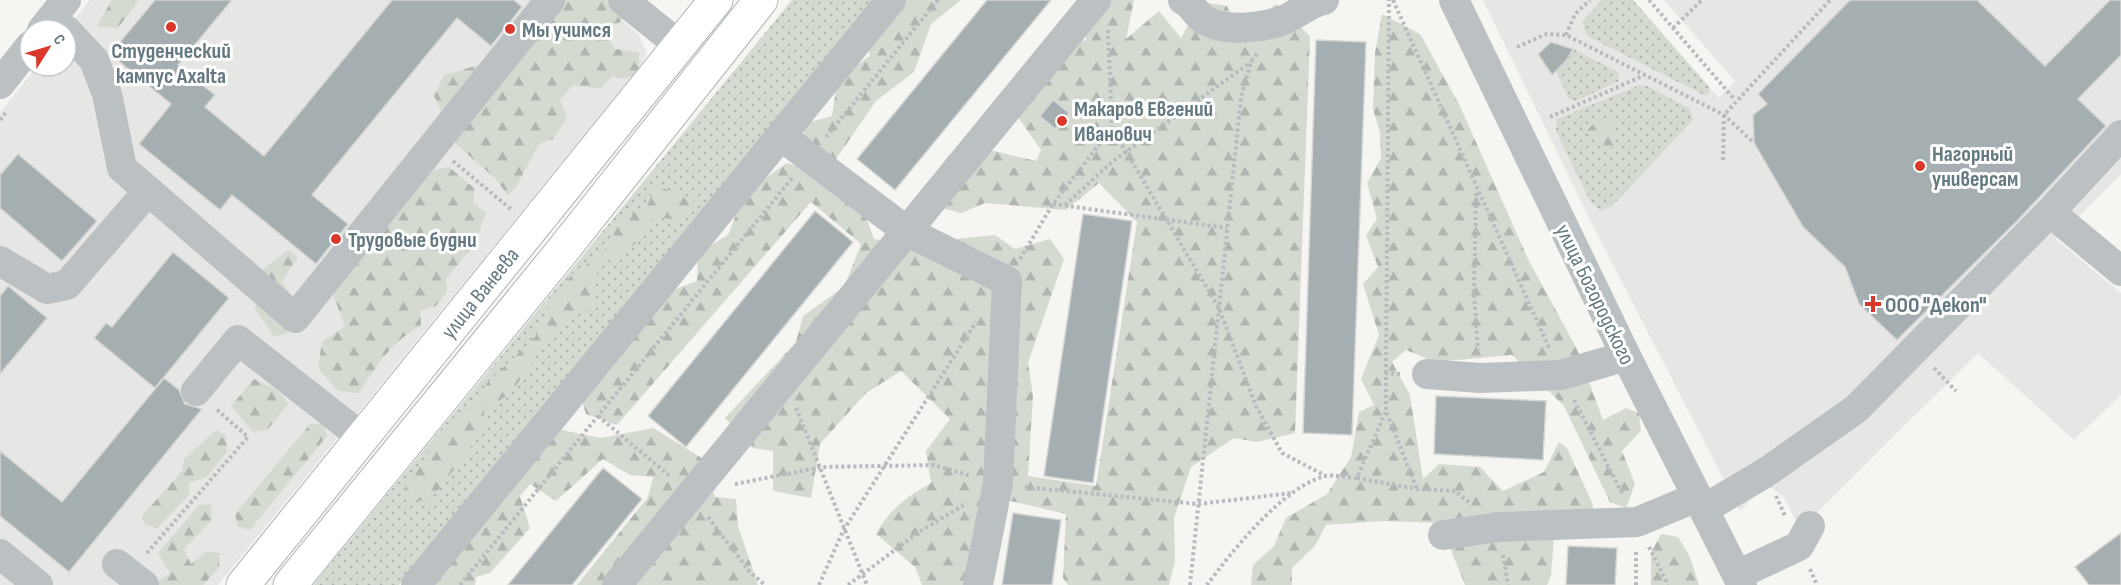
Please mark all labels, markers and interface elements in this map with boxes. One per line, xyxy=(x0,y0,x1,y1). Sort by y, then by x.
place label: Мы учимся xyxy=(522,17,611,44)
north arrow xyxy=(18,18,78,78)
marker: Студенческий кампус Axalta xyxy=(164,20,178,34)
marker: Мы учимся xyxy=(503,22,517,36)
text: С xyxy=(49,31,69,49)
place label: Студенческий кампус Axalta xyxy=(111,38,231,90)
place label: Макаров Евгений Иванович xyxy=(1074,96,1213,148)
marker: Макаров Евгений Иванович xyxy=(1055,114,1069,128)
place label: Нагорный универсам xyxy=(1932,141,2018,193)
marker: Нагорный универсам xyxy=(1913,159,1927,173)
street label: улица Богородского xyxy=(1549,220,1640,369)
place label: Трудовые будни xyxy=(348,227,477,254)
marker: Трудовые будни xyxy=(329,232,343,246)
street label: улица Ванеева xyxy=(436,243,525,345)
place label: ООО "Декоп" xyxy=(1885,292,1987,319)
marker: ООО "Декоп" xyxy=(1866,297,1880,311)

